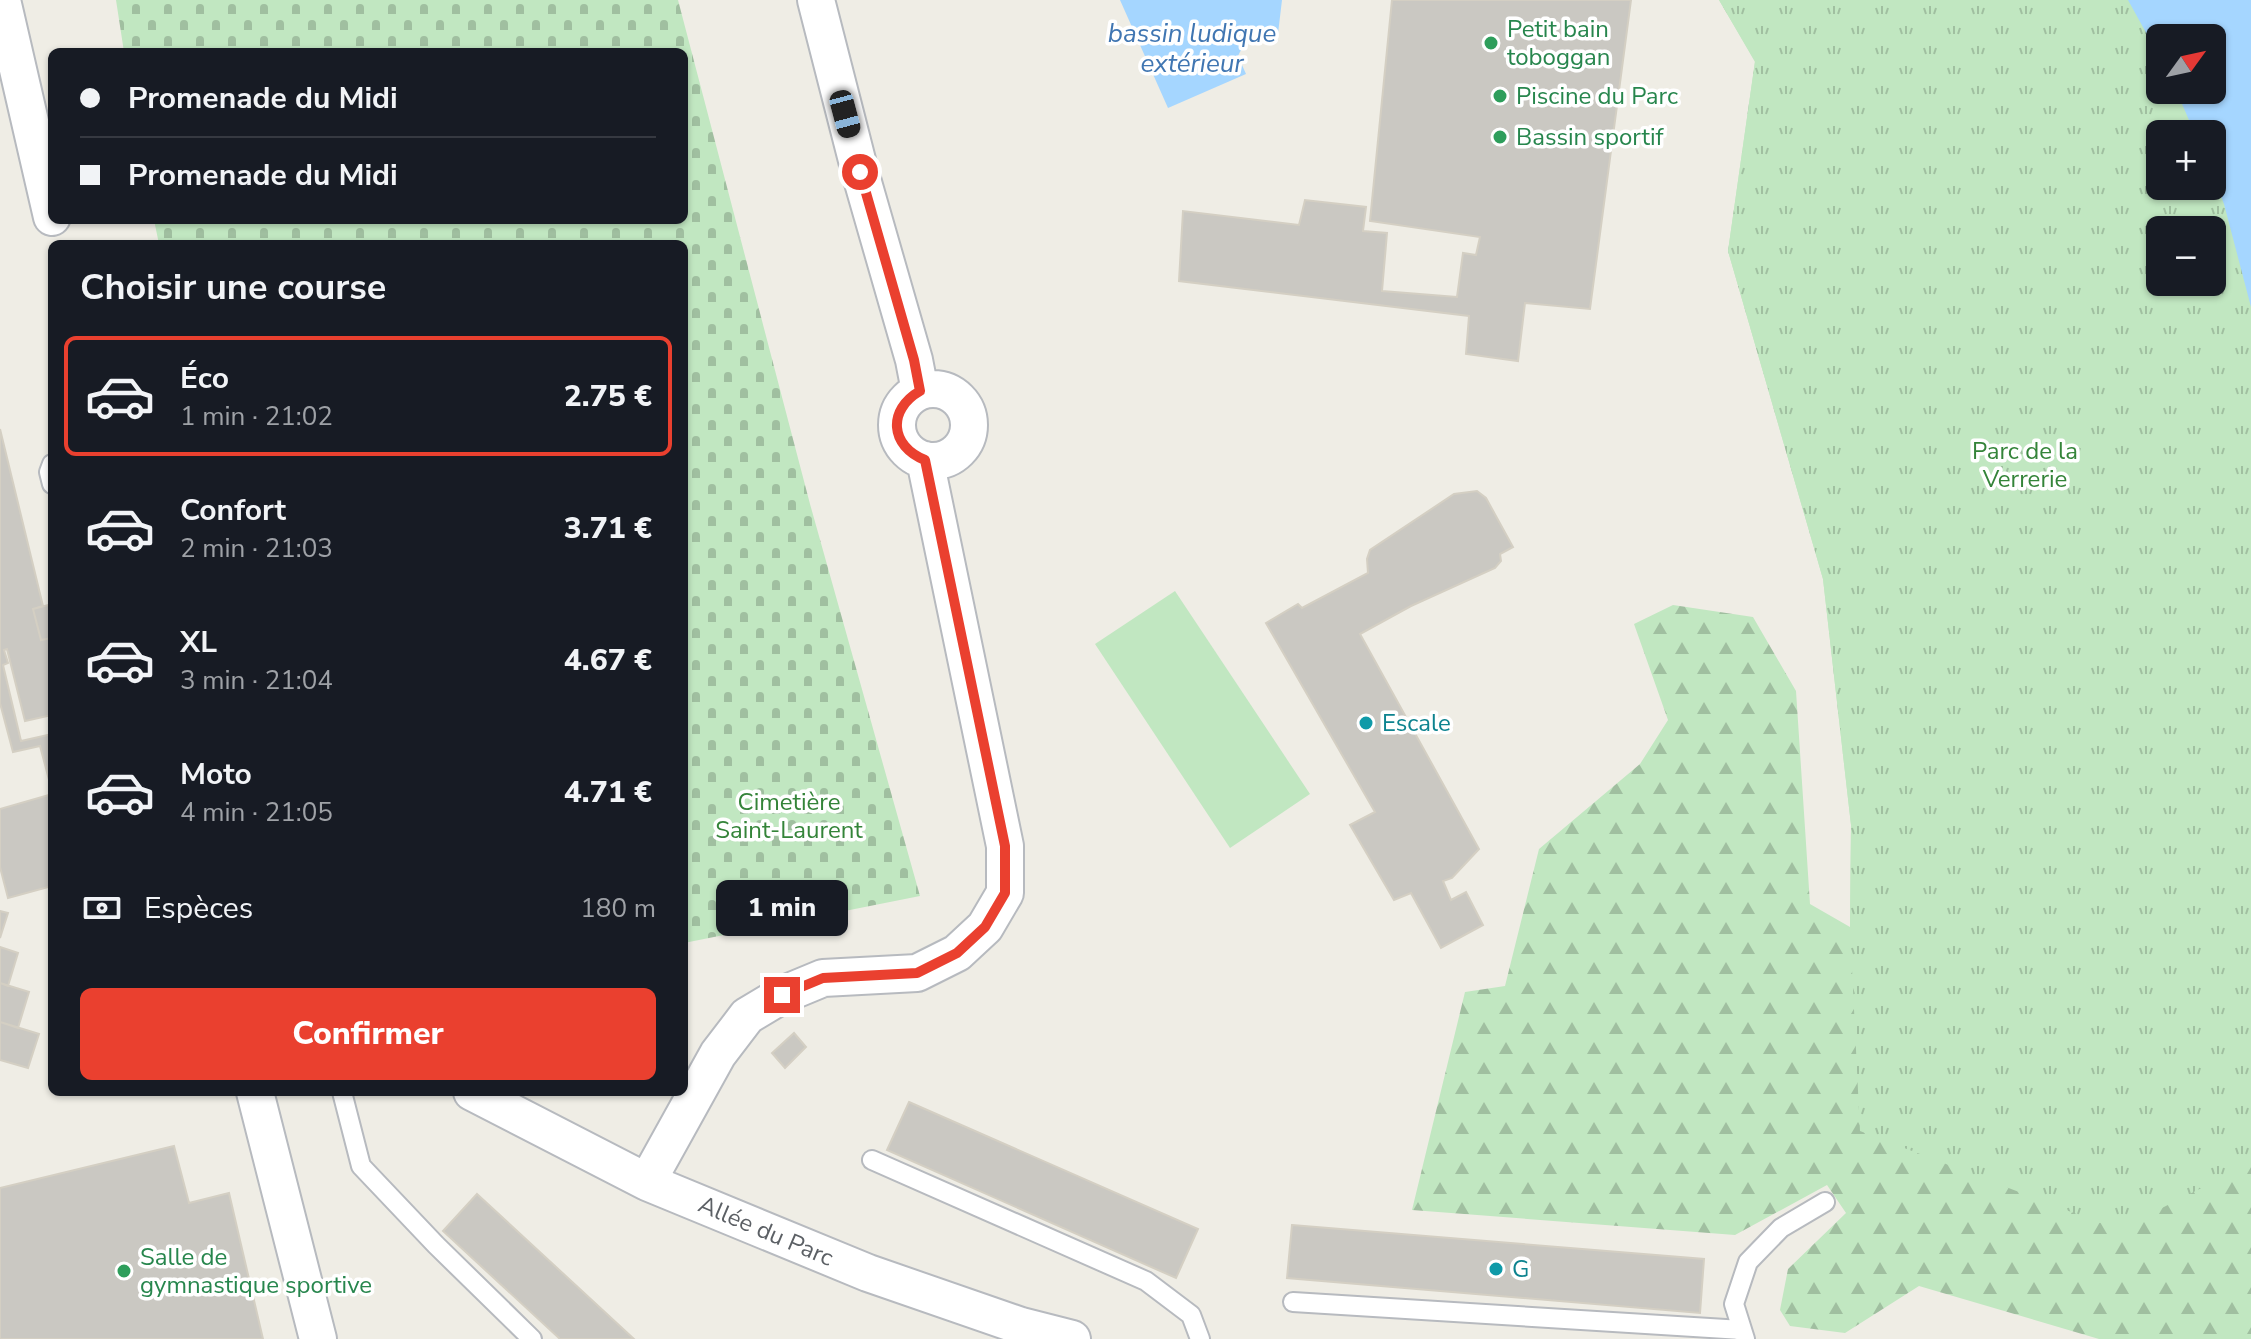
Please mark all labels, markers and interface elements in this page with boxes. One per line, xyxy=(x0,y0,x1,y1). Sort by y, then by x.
place label: Petit bain toboggan xyxy=(1507,13,1610,73)
water label: bassin ludique extérieur xyxy=(1108,16,1276,81)
north arrow xyxy=(2146,24,2226,104)
map controls xyxy=(2146,24,2226,296)
marker: Petit bain toboggan xyxy=(1482,34,1500,52)
text: Promenade du Midi xyxy=(128,78,398,119)
place label: Piscine du Parc xyxy=(1516,80,1678,112)
marker: Piscine du Parc xyxy=(1491,87,1509,105)
car xyxy=(827,88,863,140)
button: + xyxy=(2146,120,2226,200)
place label: Bassin sportif xyxy=(1516,121,1664,153)
marker: Bassin sportif xyxy=(1491,128,1509,146)
route start xyxy=(842,154,878,190)
text: Promenade du Midi xyxy=(128,155,398,196)
button: − xyxy=(2146,216,2226,296)
text: Choisir une course xyxy=(80,263,386,312)
text: Éco xyxy=(180,358,229,399)
icon: car xyxy=(84,360,156,432)
text: 2.75 € xyxy=(564,376,652,417)
text: 1 min · 21:02 xyxy=(180,399,333,434)
park label: Parc de la Verrerie xyxy=(1972,435,2078,495)
text: Confort xyxy=(180,490,286,531)
icon: car xyxy=(84,492,156,564)
text: 3.71 € xyxy=(564,508,652,549)
text: 2 min · 21:03 xyxy=(180,531,333,566)
text: XL xyxy=(180,622,217,663)
icon: car xyxy=(84,624,156,696)
text: 4.67 € xyxy=(564,640,652,681)
text: 3 min · 21:04 xyxy=(180,663,333,698)
place label: Escale xyxy=(1382,707,1451,739)
marker: Escale xyxy=(1357,714,1375,732)
text: Moto xyxy=(180,754,252,795)
icon: car xyxy=(84,756,156,828)
text: 4.71 € xyxy=(564,772,652,813)
park label: Cimetière Saint-Laurent xyxy=(715,786,863,846)
text: 4 min · 21:05 xyxy=(180,795,333,830)
callout: 1 min xyxy=(716,879,848,935)
icon: cash xyxy=(80,886,124,930)
text: Espèces xyxy=(144,888,253,929)
text: 1 min xyxy=(748,890,816,925)
text: 180 m xyxy=(580,891,656,926)
route end xyxy=(764,977,800,1013)
button: Confirmer xyxy=(80,988,656,1080)
street label: Allée du Parc xyxy=(694,1188,838,1274)
place label: Salle de gymnastique sportive xyxy=(140,1241,372,1301)
place label: G xyxy=(1512,1253,1529,1285)
marker: G xyxy=(1487,1260,1505,1278)
marker: Salle de gymnastique sportive xyxy=(115,1262,133,1280)

